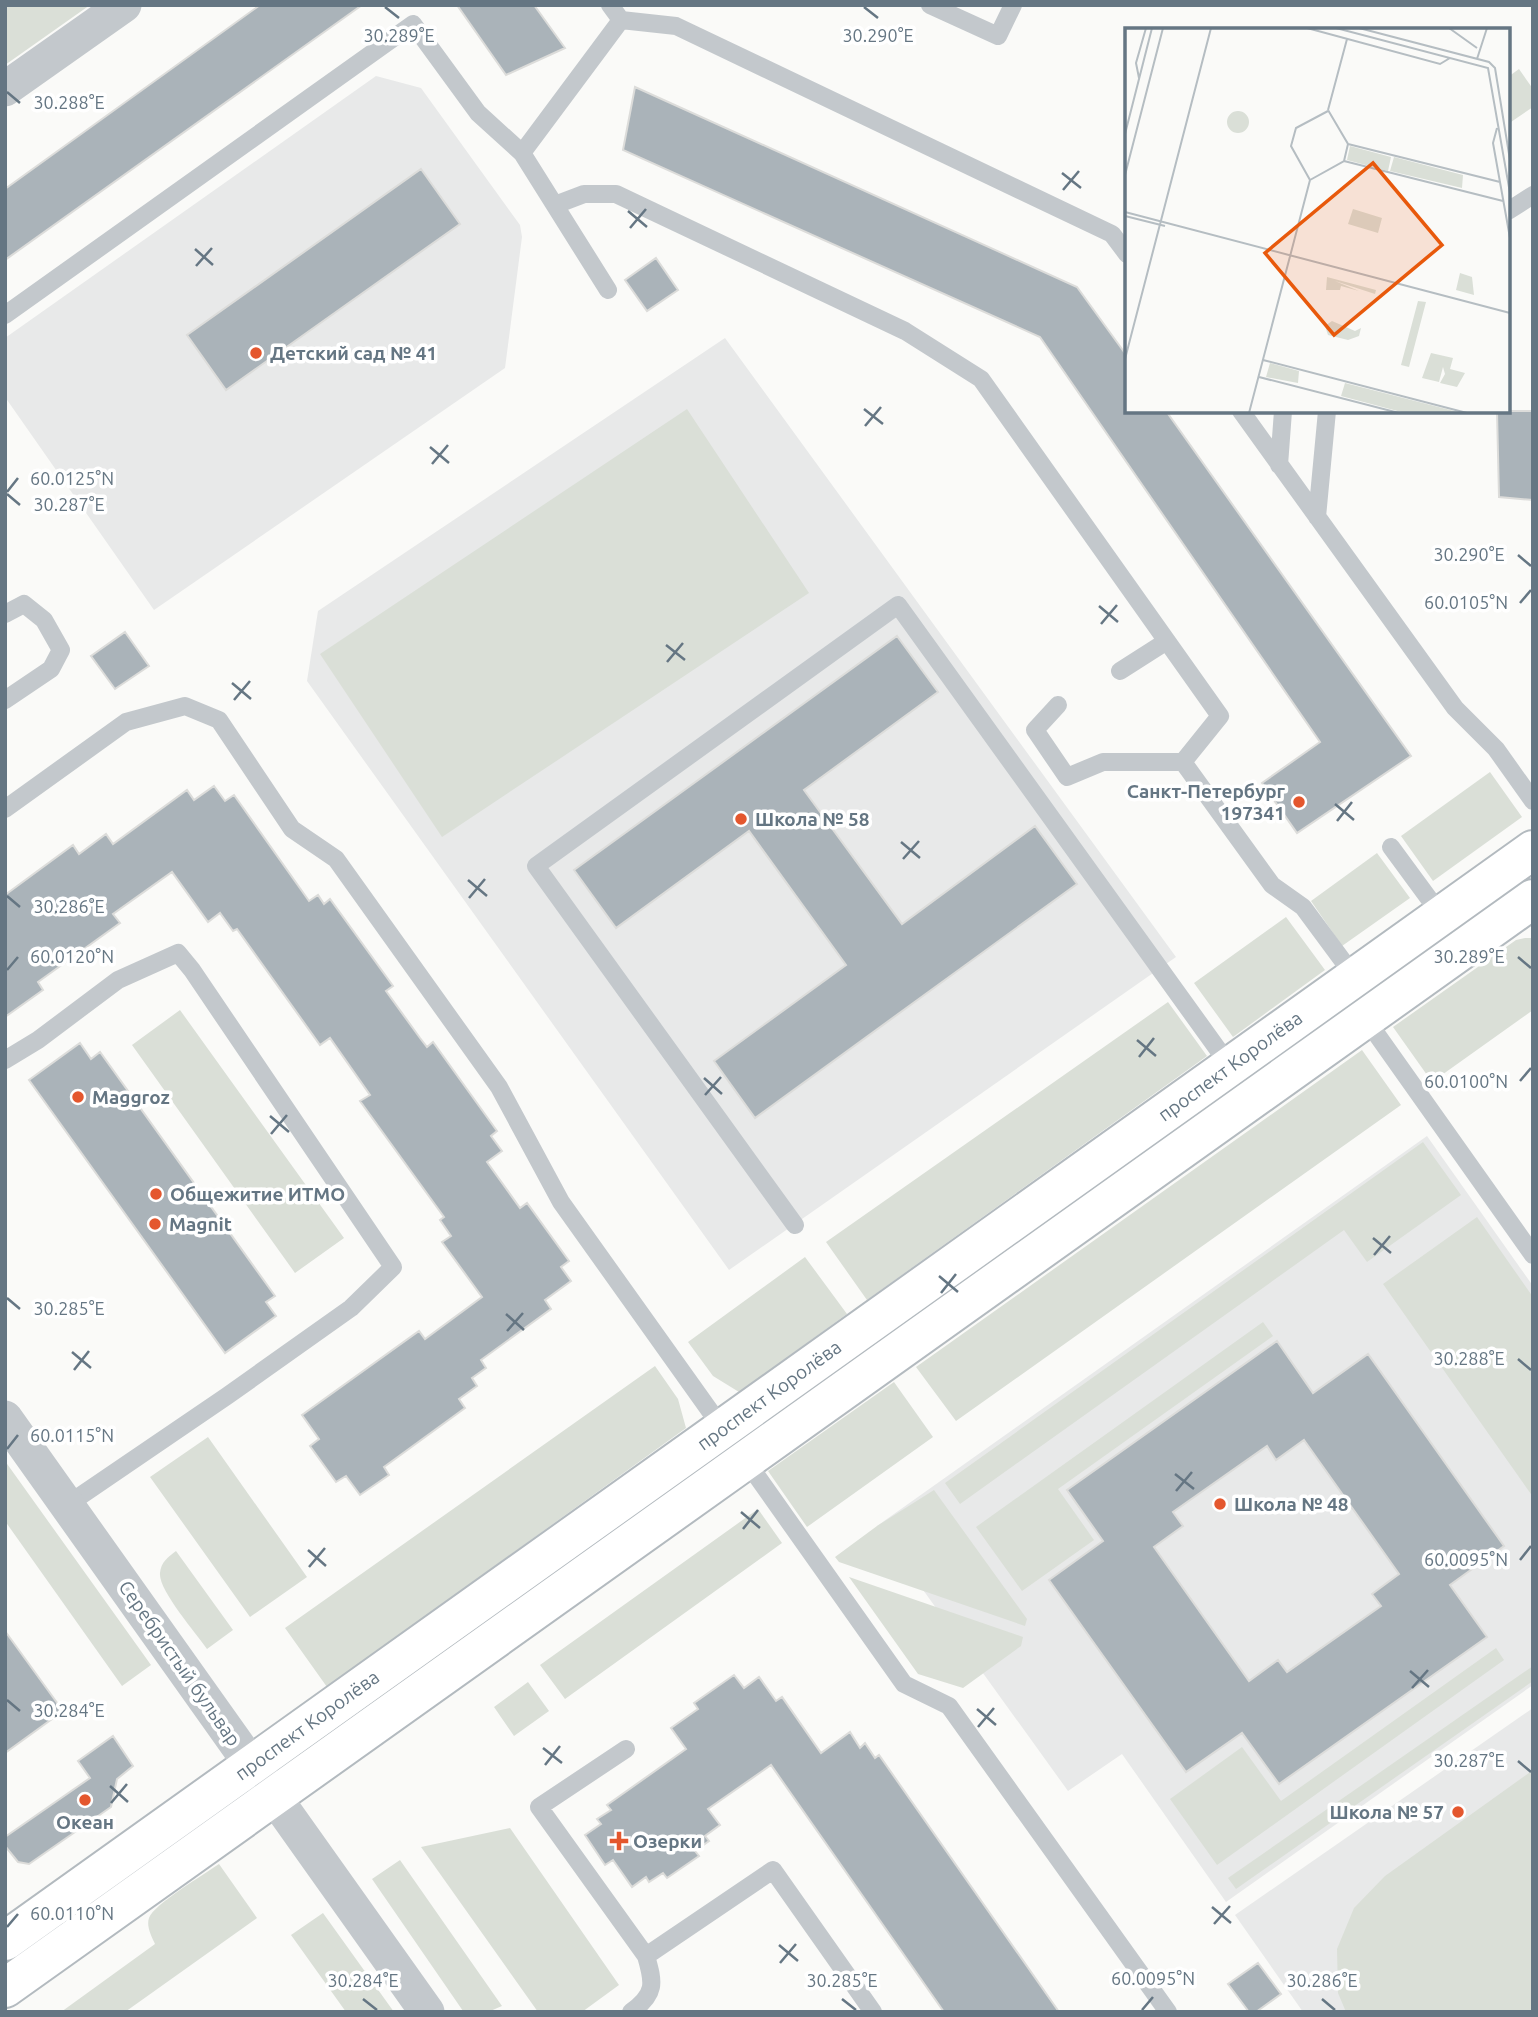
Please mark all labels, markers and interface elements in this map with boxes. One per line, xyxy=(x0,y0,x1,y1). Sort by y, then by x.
text: 30.289°E xyxy=(363,25,435,45)
text: 30.290°E xyxy=(842,25,914,45)
inset map xyxy=(1125,28,1510,413)
text: 30.288°E xyxy=(33,92,105,112)
place label: Детский сад № 41 xyxy=(270,342,437,364)
marker: Детский сад № 41 xyxy=(248,345,264,361)
text: 60.0125°N xyxy=(30,468,114,488)
text: 30.287°E xyxy=(33,494,105,514)
text: 30.290°E xyxy=(1433,544,1505,564)
text: 60.0105°N xyxy=(1424,592,1508,612)
place label: Санкт-Петербург 197341 xyxy=(1127,780,1286,824)
marker: Санкт-Петербург 197341 xyxy=(1291,794,1307,810)
place label: Школа № 58 xyxy=(755,808,869,830)
marker: Школа № 58 xyxy=(733,811,749,827)
text: 30.286°E xyxy=(33,896,105,916)
text: 60.0120°N xyxy=(30,946,114,966)
text: 30.289°E xyxy=(1433,946,1505,966)
street label: проспект Королёва xyxy=(1154,1006,1306,1126)
text: 60.0100°N xyxy=(1424,1071,1508,1091)
place label: Maggroz xyxy=(92,1086,170,1108)
marker: Maggroz xyxy=(70,1089,86,1105)
place label: Общежитие ИТМО xyxy=(170,1183,345,1205)
marker: Общежитие ИТМО xyxy=(148,1186,164,1202)
place label: Magnit xyxy=(169,1213,232,1235)
marker: Magnit xyxy=(147,1216,163,1232)
text: 30.285°E xyxy=(33,1298,105,1318)
street label: проспект Королёва xyxy=(693,1335,845,1455)
text: 30.288°E xyxy=(1433,1348,1505,1368)
text: 60.0115°N xyxy=(30,1425,114,1445)
place label: Школа № 48 xyxy=(1234,1493,1348,1515)
marker: Школа № 48 xyxy=(1212,1496,1228,1512)
text: 60.0095°N xyxy=(1424,1549,1508,1569)
street label: Серебристый бульвар xyxy=(115,1576,245,1750)
street label: проспект Королёва xyxy=(231,1665,383,1785)
text: 30.284°E xyxy=(33,1700,105,1720)
text: 30.287°E xyxy=(1433,1750,1505,1770)
marker: Океан xyxy=(77,1792,93,1808)
place label: Школа № 57 xyxy=(1330,1801,1444,1823)
marker: Школа № 57 xyxy=(1450,1804,1466,1820)
place label: Океан xyxy=(56,1811,114,1833)
place label: Озерки xyxy=(633,1830,702,1852)
marker: Озерки xyxy=(611,1833,627,1849)
text: 60.0110°N xyxy=(30,1903,114,1923)
text: 60.0095°N xyxy=(1111,1968,1195,1988)
text: 30.284°E xyxy=(327,1970,399,1990)
text: 30.285°E xyxy=(806,1970,878,1990)
text: 30.286°E xyxy=(1286,1970,1358,1990)

